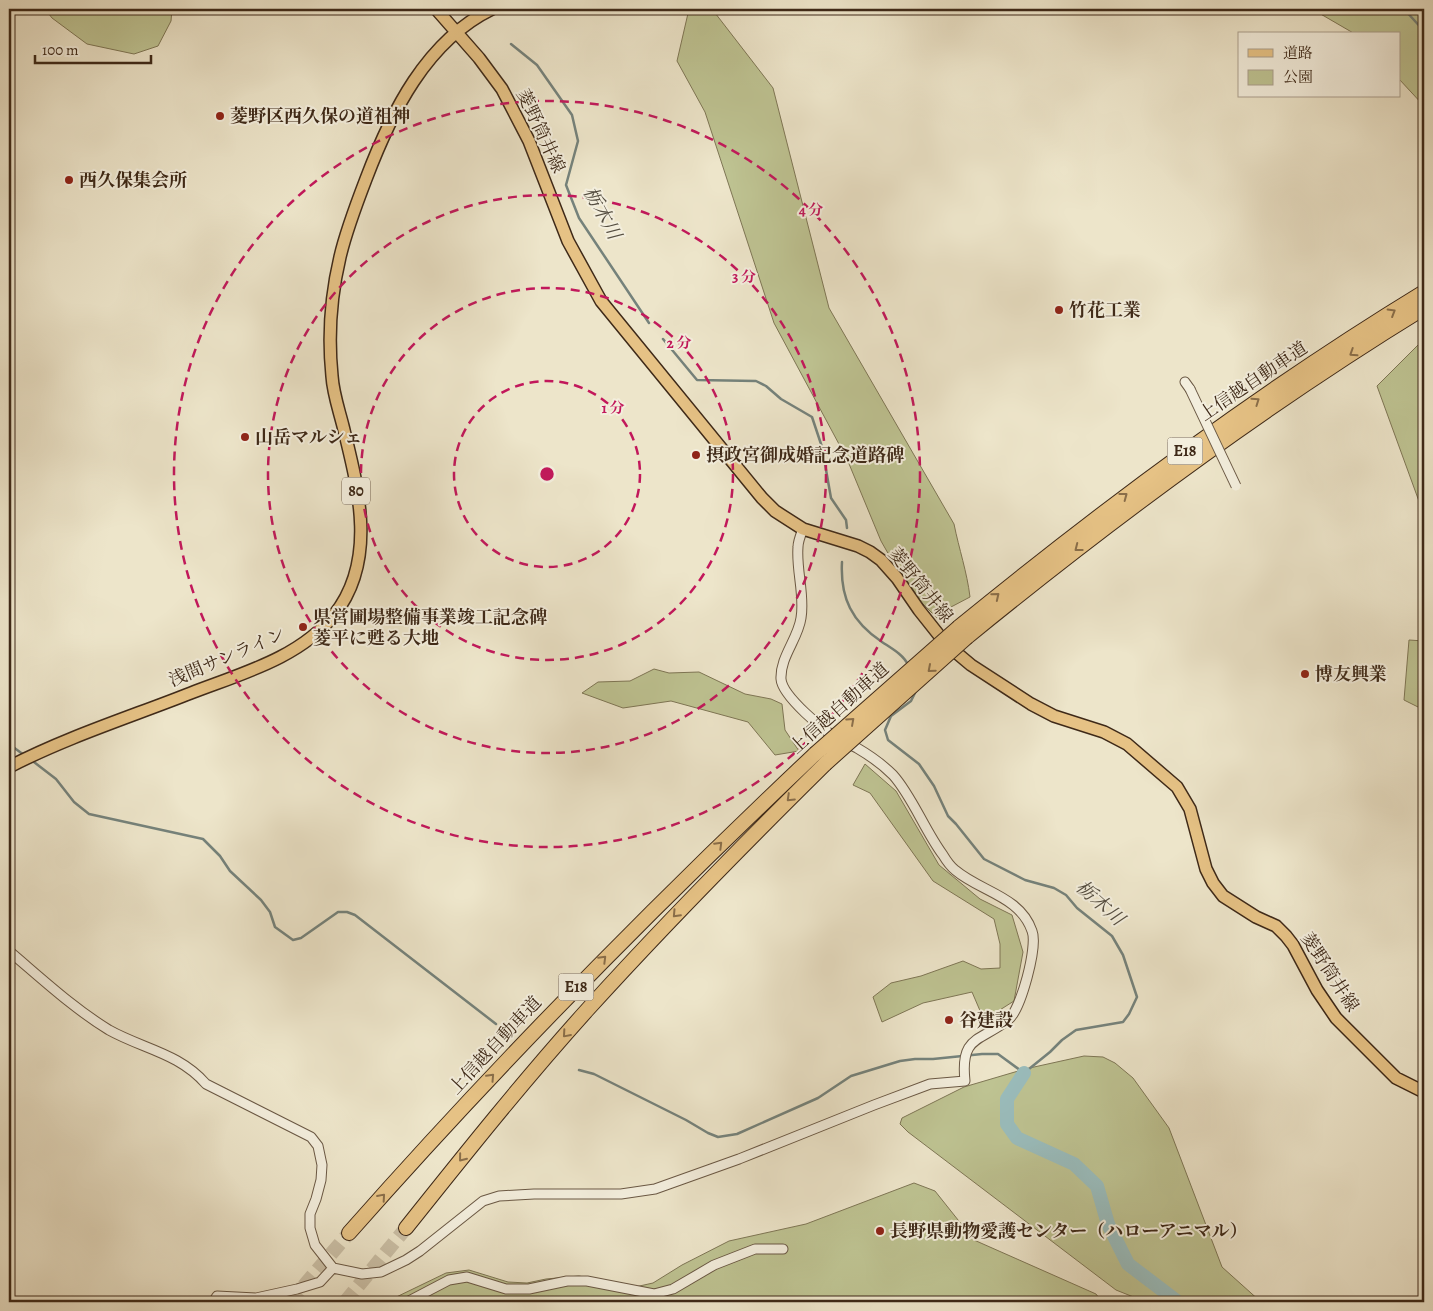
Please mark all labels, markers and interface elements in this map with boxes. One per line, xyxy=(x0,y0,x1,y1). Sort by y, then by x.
scale bar xyxy=(35,32,151,64)
legend xyxy=(1238,32,1400,98)
text: 100 m xyxy=(42,40,79,60)
text: 道路 xyxy=(1283,43,1313,63)
text: 公園 xyxy=(1283,67,1313,87)
street label: 菱野筒井線 xyxy=(511,85,571,177)
place label: 菱野区西久保の道祖神 xyxy=(230,104,410,128)
marker: 菱野区西久保の道祖神 xyxy=(214,110,226,122)
place label: 西久保集会所 xyxy=(79,168,187,192)
marker: 西久保集会所 xyxy=(63,174,75,186)
water label: 栃木川 xyxy=(577,182,628,246)
text: 4 分 xyxy=(799,200,823,220)
text: 3 分 xyxy=(732,267,756,287)
place label: 竹花工業 xyxy=(1069,298,1141,322)
marker: 竹花工業 xyxy=(1053,304,1065,316)
one-way arrow xyxy=(1386,308,1395,318)
text: 2 分 xyxy=(667,333,691,353)
street label: 上信越自動車道 xyxy=(1194,336,1312,426)
one-way arrow xyxy=(1350,347,1359,356)
text: 1 分 xyxy=(602,398,624,418)
one-way arrow xyxy=(1250,398,1260,407)
place label: 山岳マルシェ xyxy=(255,425,362,449)
marker: 山岳マルシェ xyxy=(239,431,251,443)
road number: E18 xyxy=(1168,438,1202,464)
place label: 摂政宮御成婚記念道路碑 xyxy=(706,443,904,467)
marker: 摂政宮御成婚記念道路碑 xyxy=(690,449,702,461)
centre of rings xyxy=(538,465,556,483)
road number: 80 xyxy=(342,478,370,504)
one-way arrow xyxy=(1118,493,1128,502)
street label: 菱野筒井線 xyxy=(883,542,959,628)
one-way arrow xyxy=(1074,542,1084,551)
one-way arrow xyxy=(990,594,999,602)
place label: 県営圃場整備事業竣工記念碑 菱平に甦る大地 xyxy=(313,605,547,650)
marker: 県営圃場整備事業竣工記念碑 菱平に甦る大地 xyxy=(297,621,309,633)
street label: 浅間サンライン xyxy=(165,622,289,692)
street label: 上信越自動車道 xyxy=(784,657,894,759)
place label: 博友興業 xyxy=(1315,662,1387,686)
one-way arrow xyxy=(927,663,936,672)
marker: 博友興業 xyxy=(1299,668,1311,680)
one-way arrow xyxy=(846,718,855,727)
one-way arrow xyxy=(787,792,796,801)
one-way arrow xyxy=(713,842,722,851)
water label: 栃木川 xyxy=(1070,874,1131,933)
one-way arrow xyxy=(673,908,682,917)
street label: 菱野筒井線 xyxy=(1295,928,1365,1016)
one-way arrow xyxy=(598,956,607,965)
road number: E18 xyxy=(558,974,594,1000)
street label: 上信越自動車道 xyxy=(443,991,547,1099)
place label: 谷建設 xyxy=(959,1008,1013,1032)
marker: 谷建設 xyxy=(943,1014,955,1026)
one-way arrow xyxy=(563,1028,572,1037)
one-way arrow xyxy=(485,1073,494,1082)
one-way arrow xyxy=(460,1152,468,1161)
one-way arrow xyxy=(376,1193,385,1202)
place label: 長野県動物愛護センター（ハローアニマル） xyxy=(890,1219,1247,1243)
marker: 長野県動物愛護センター（ハローアニマル） xyxy=(874,1225,886,1237)

